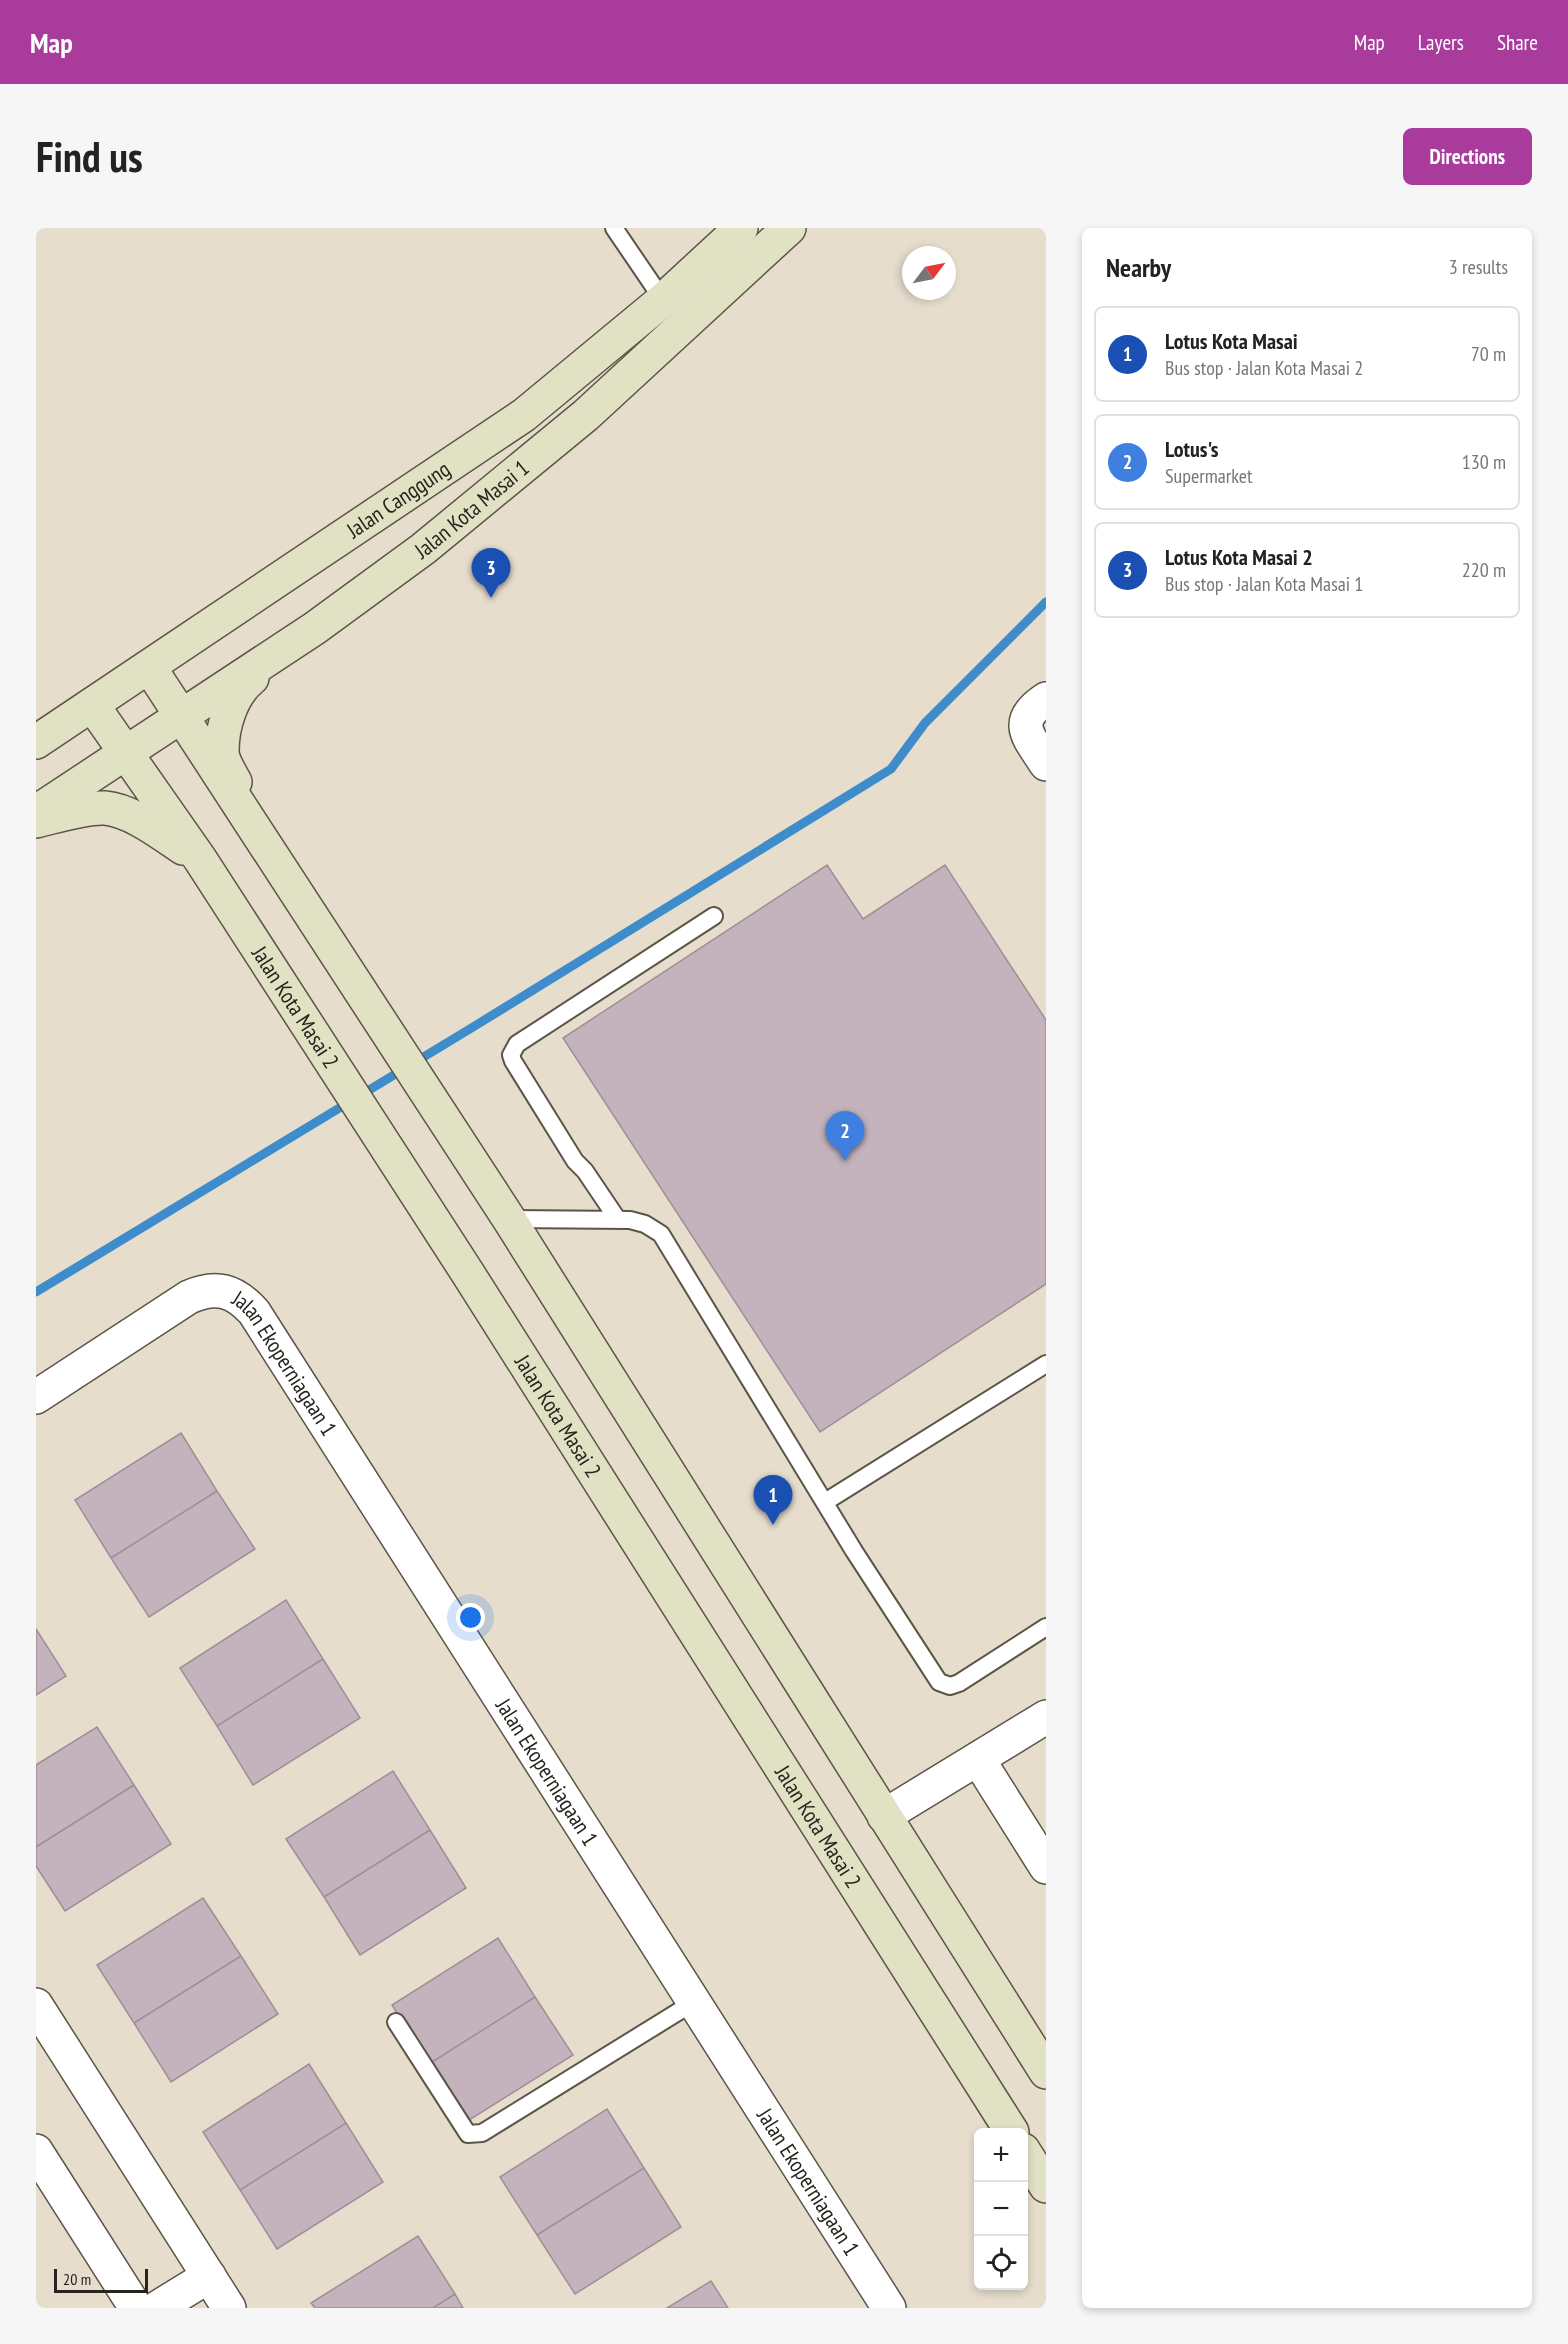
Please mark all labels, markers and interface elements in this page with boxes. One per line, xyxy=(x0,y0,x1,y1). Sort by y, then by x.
text: Map xyxy=(30,24,73,61)
text: Map xyxy=(1354,29,1385,56)
text: Layers xyxy=(1418,29,1464,56)
text: Share xyxy=(1497,29,1538,56)
button: Directions xyxy=(1403,128,1532,185)
text: Find us xyxy=(36,129,143,184)
north arrow xyxy=(902,246,956,300)
text: Nearby xyxy=(1106,251,1171,284)
text: 3 results xyxy=(1449,254,1508,280)
text: Lotus Kota Masai xyxy=(1165,327,1298,355)
text: 1 xyxy=(1123,341,1132,367)
text: 70 m xyxy=(1471,341,1506,367)
text: Bus stop · Jalan Kota Masai 2 xyxy=(1165,355,1363,381)
text: Lotus's xyxy=(1165,435,1219,463)
text: 2 xyxy=(1123,449,1132,475)
text: 130 m xyxy=(1462,449,1506,475)
street label: Jalan Kota Masai 1 xyxy=(408,454,535,565)
street label: Jalan Canggung xyxy=(340,455,455,544)
text: Supermarket xyxy=(1165,463,1253,489)
text: Lotus Kota Masai 2 xyxy=(1165,543,1313,571)
pin: 3 xyxy=(472,548,510,598)
text: 3 xyxy=(1123,557,1132,583)
text: 220 m xyxy=(1462,557,1506,583)
text: Bus stop · Jalan Kota Masai 1 xyxy=(1165,571,1363,597)
street label: Jalan Kota Masai 2 xyxy=(245,940,345,1073)
pin: 2 xyxy=(826,1112,864,1161)
street label: Jalan Ekoperniagaan 1 xyxy=(227,1283,343,1441)
street label: Jalan Kota Masai 2 xyxy=(508,1349,608,1483)
pin: 1 xyxy=(754,1476,792,1525)
your location xyxy=(456,1603,485,1632)
street label: Jalan Ekoperniagaan 1 xyxy=(489,1692,604,1851)
street label: Jalan Kota Masai 2 xyxy=(769,1759,868,1893)
street label: Jalan Ekoperniagaan 1 xyxy=(751,2102,866,2261)
map controls xyxy=(974,2128,1028,2290)
button: + xyxy=(974,2128,1028,2182)
button: − xyxy=(974,2182,1028,2236)
button: locate xyxy=(974,2236,1028,2290)
scale bar xyxy=(54,2266,148,2294)
text: 20 m xyxy=(63,2269,91,2289)

